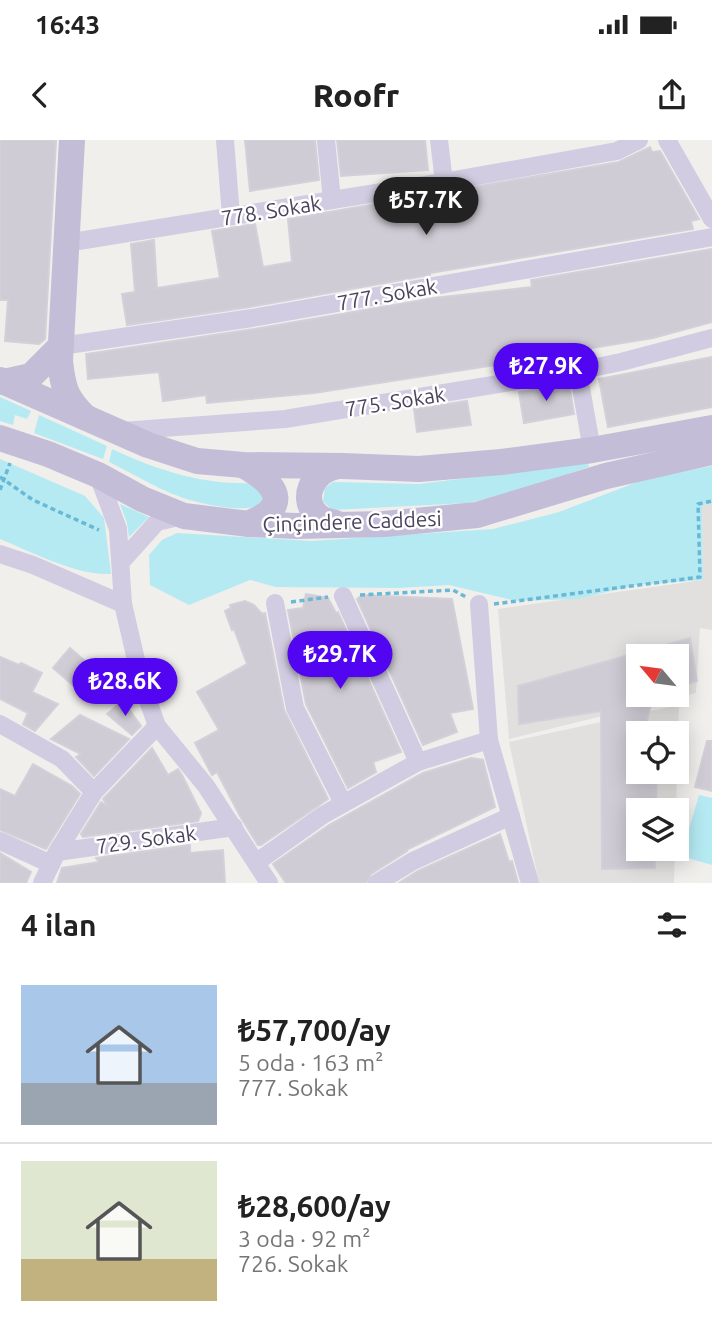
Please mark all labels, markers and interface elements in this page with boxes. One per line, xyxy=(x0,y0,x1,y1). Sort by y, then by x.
text: 16:43 xyxy=(35,10,100,39)
icon: back xyxy=(21,76,59,114)
icon: share xyxy=(653,76,691,114)
text: Roofr xyxy=(313,77,399,113)
pin: ₺57.7K xyxy=(369,178,483,237)
text: ₺57.7K xyxy=(389,187,463,212)
street label: 778. Sokak xyxy=(219,190,323,230)
street label: 777. Sokak xyxy=(335,273,439,315)
pin: ₺27.9K xyxy=(489,344,603,403)
text: ₺27.9K xyxy=(509,353,583,378)
street label: 775. Sokak xyxy=(343,381,447,421)
street label: Çinçindere Caddesi xyxy=(262,506,442,536)
pin: ₺29.7K xyxy=(283,631,397,691)
text: ₺29.7K xyxy=(303,641,377,666)
north arrow xyxy=(626,644,690,707)
map controls xyxy=(626,644,689,861)
pin: ₺28.6K xyxy=(68,658,182,718)
text: ₺28.6K xyxy=(88,668,162,693)
button: locate xyxy=(626,721,689,784)
button: layers xyxy=(626,798,689,861)
street label: 729. Sokak xyxy=(94,820,198,858)
icon: filters xyxy=(653,906,691,944)
text: 4 ilan xyxy=(21,908,97,942)
icon: home xyxy=(77,1013,161,1097)
text: ₺57,700/ay xyxy=(238,1013,391,1047)
text: 5 oda · 163 m² xyxy=(238,1050,383,1075)
text: 777. Sokak xyxy=(238,1075,348,1100)
icon: home xyxy=(77,1189,161,1273)
text: ₺28,600/ay xyxy=(238,1189,391,1223)
text: 3 oda · 92 m² xyxy=(238,1226,370,1251)
text: 726. Sokak xyxy=(238,1251,348,1276)

